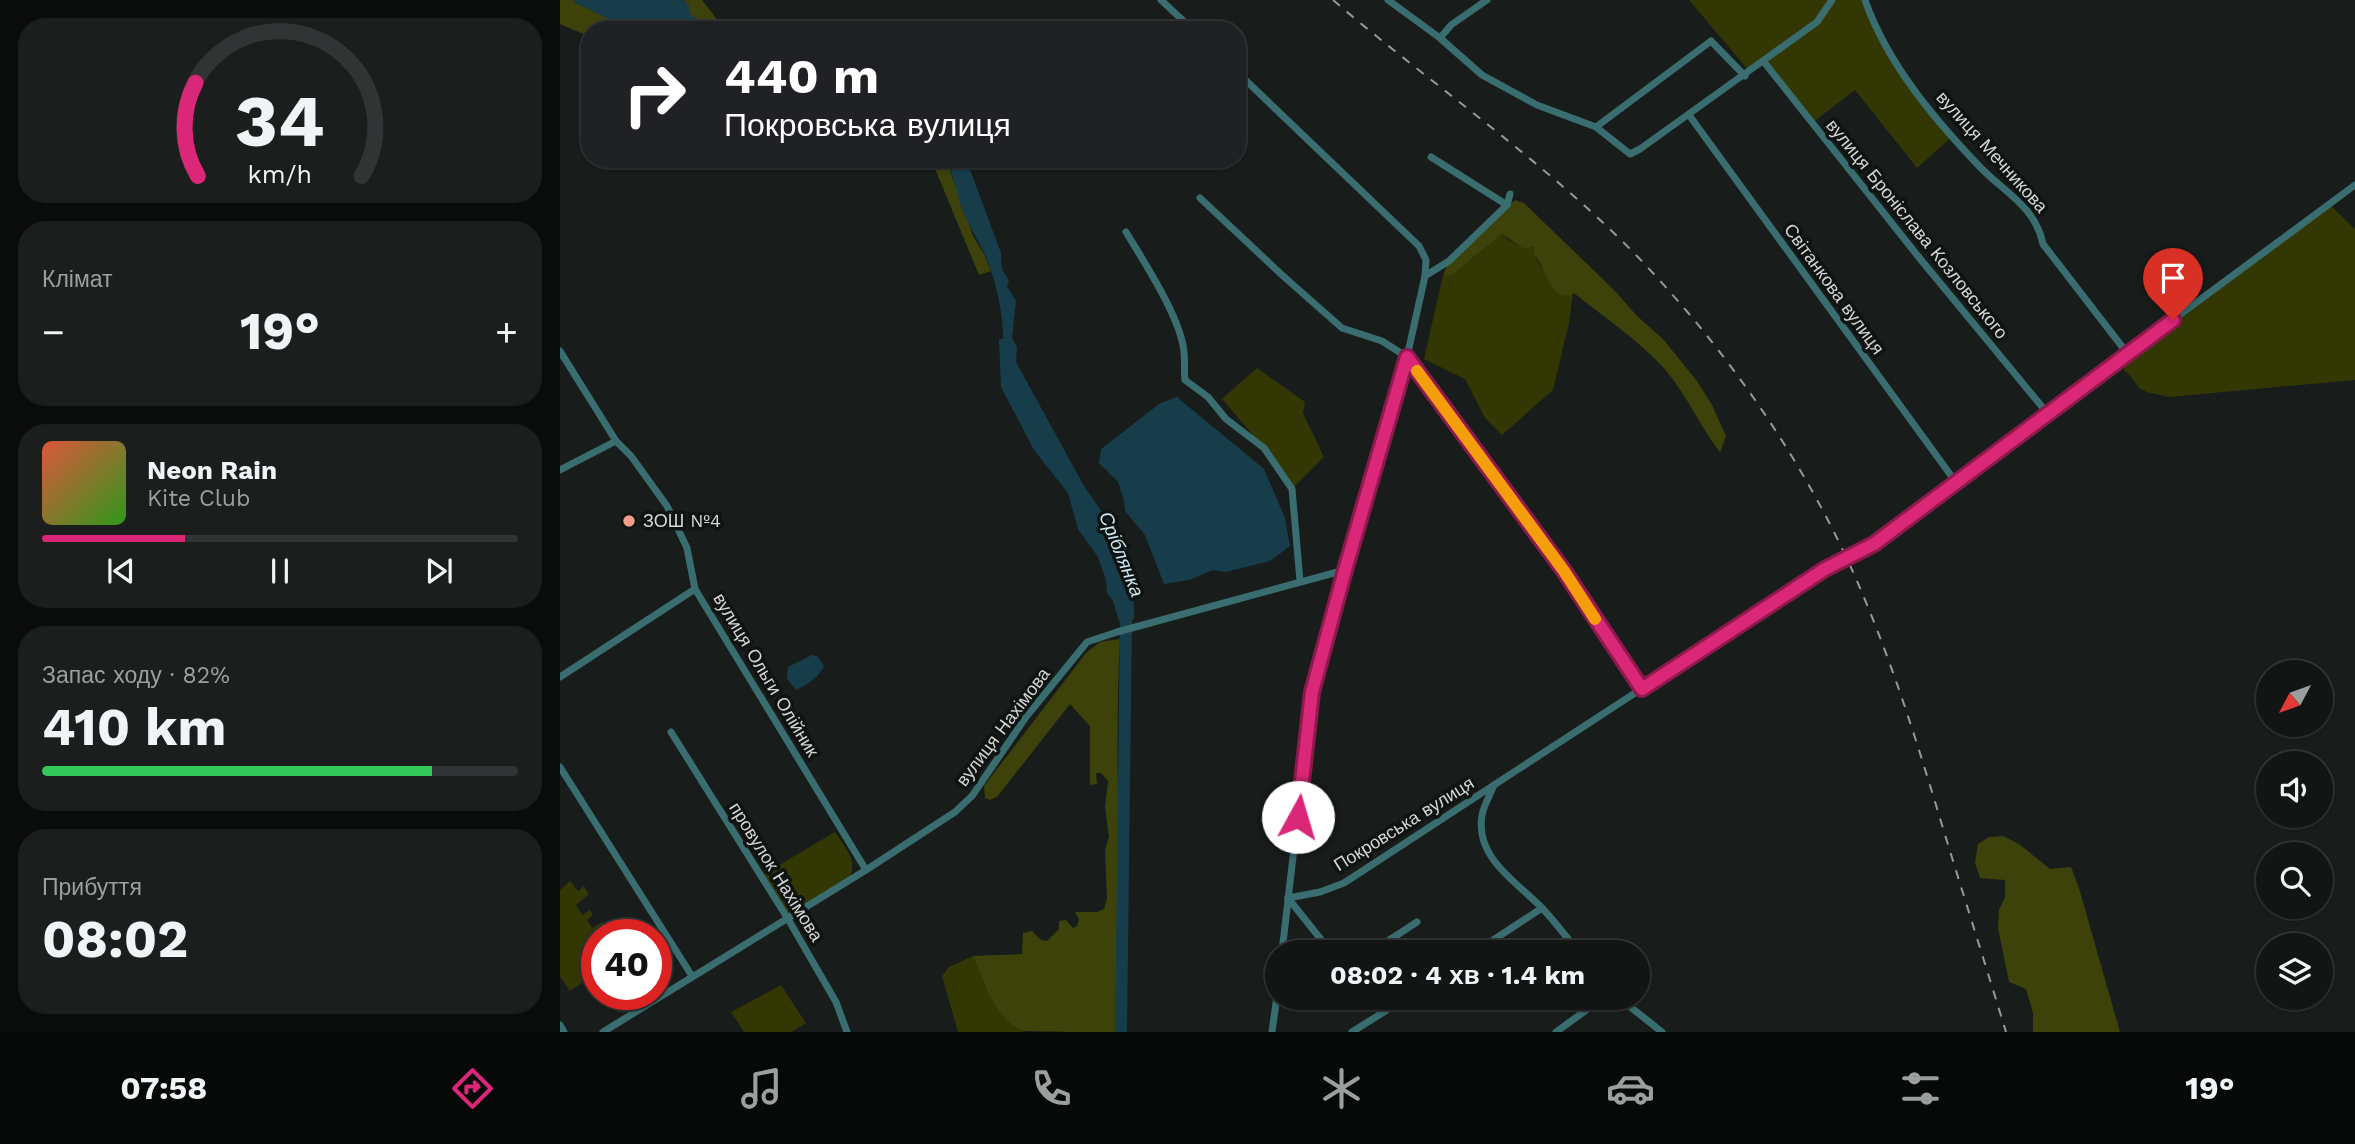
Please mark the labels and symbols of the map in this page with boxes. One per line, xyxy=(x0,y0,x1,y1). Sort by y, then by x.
street label: вулиця Мечникова xyxy=(1932,87,2053,217)
street label: вулиця Броніслава Козловського xyxy=(1822,115,2013,343)
street label: Світанкова вулиця xyxy=(1780,219,1889,358)
pin xyxy=(2143,248,2203,320)
water label: Сріблянка xyxy=(1094,508,1149,600)
place label: ЗОШ №4 xyxy=(643,510,721,531)
marker: ЗОШ №4 xyxy=(621,513,637,529)
street label: вулиця Ольги Олійник xyxy=(709,589,824,760)
north arrow xyxy=(2256,660,2333,737)
street label: вулиця Нахімова xyxy=(951,663,1054,790)
street label: Покровська вулиця xyxy=(1330,772,1478,875)
position arrow xyxy=(1261,780,1335,854)
street label: провулок Нахімова xyxy=(725,798,828,946)
speed limit sign: 40 xyxy=(581,919,672,1010)

